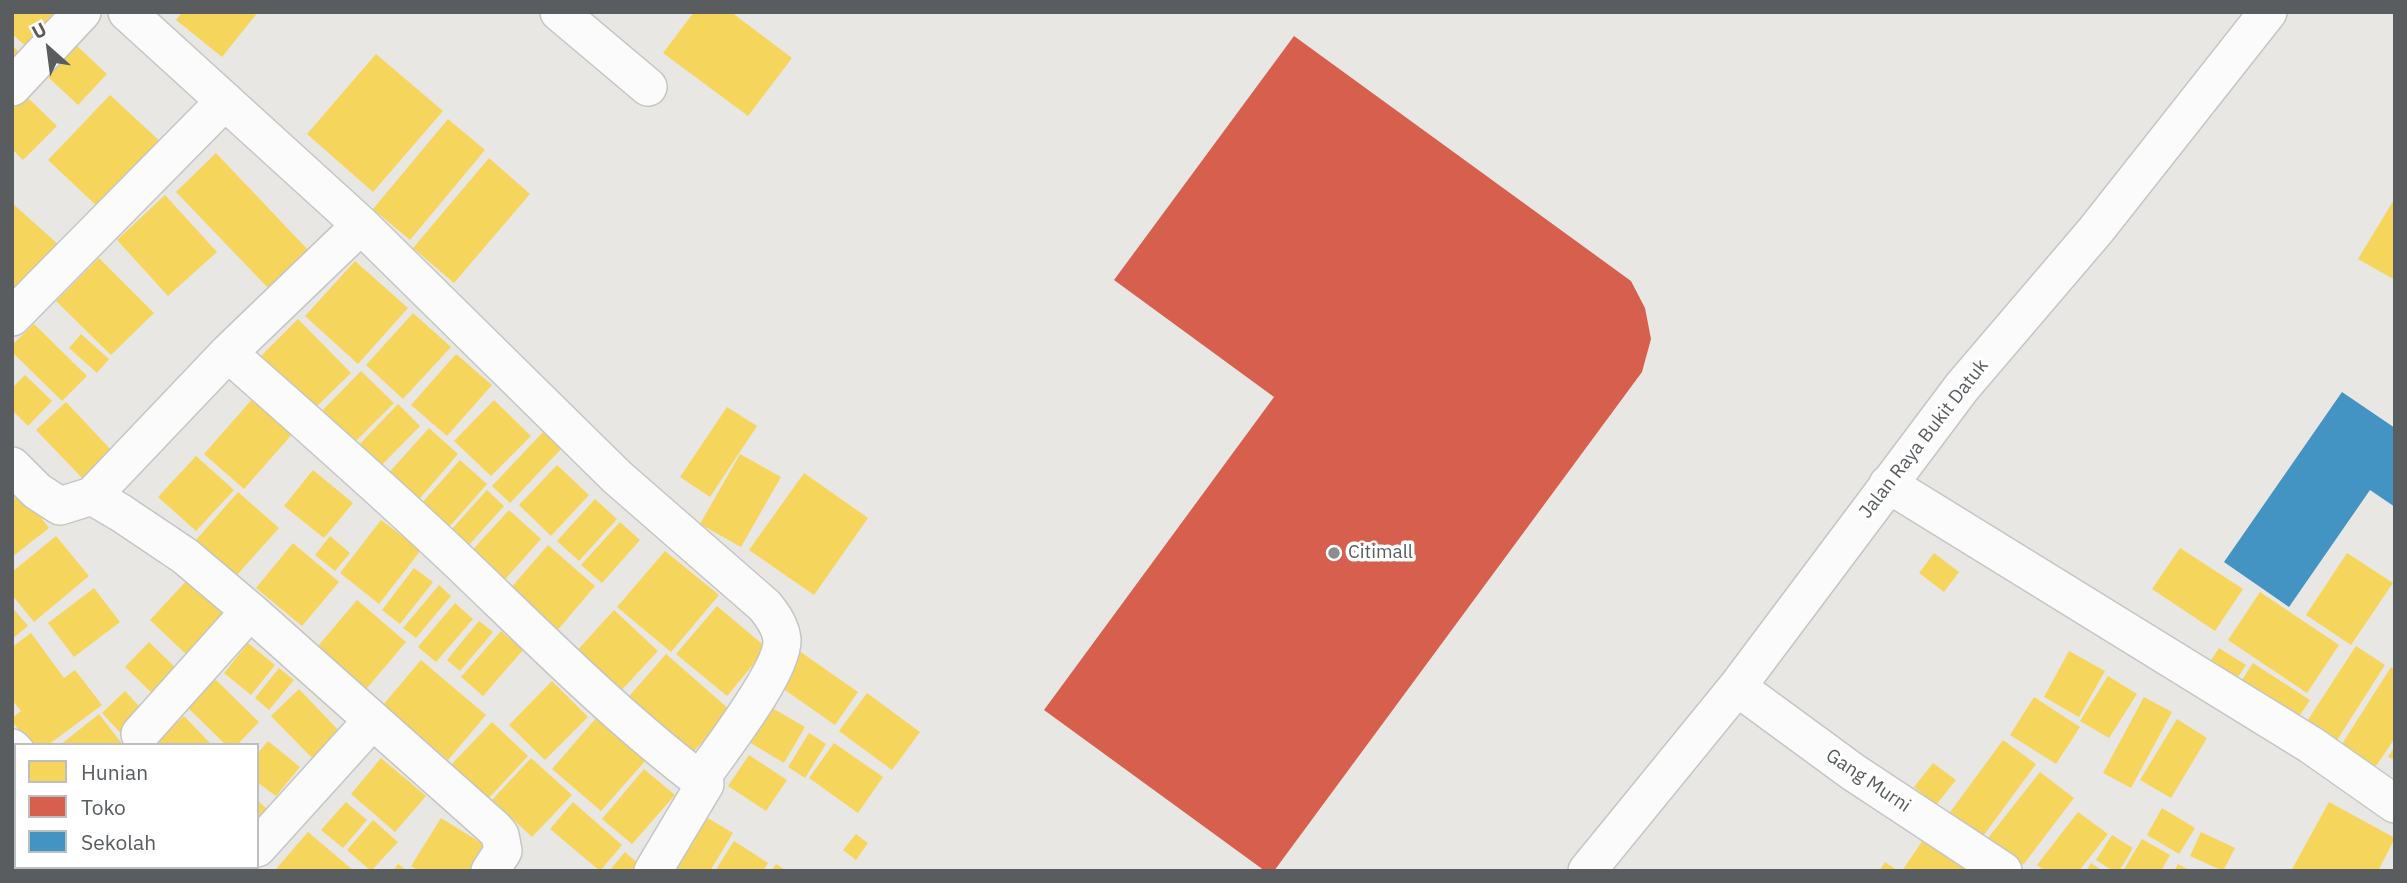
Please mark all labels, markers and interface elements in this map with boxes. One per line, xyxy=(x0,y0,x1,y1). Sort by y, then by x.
north arrow xyxy=(14,14,84,84)
text: U xyxy=(28,17,51,44)
street label: Jalan Raya Bukit Datuk xyxy=(1855,355,1993,523)
place label: Citimall xyxy=(1348,542,1413,564)
marker: Citimall xyxy=(1326,545,1342,561)
legend xyxy=(14,743,259,869)
street label: Gang Murni xyxy=(1821,744,1915,818)
text: Hunian xyxy=(81,758,148,786)
text: Toko xyxy=(81,793,126,821)
text: Sekolah xyxy=(81,828,156,856)

